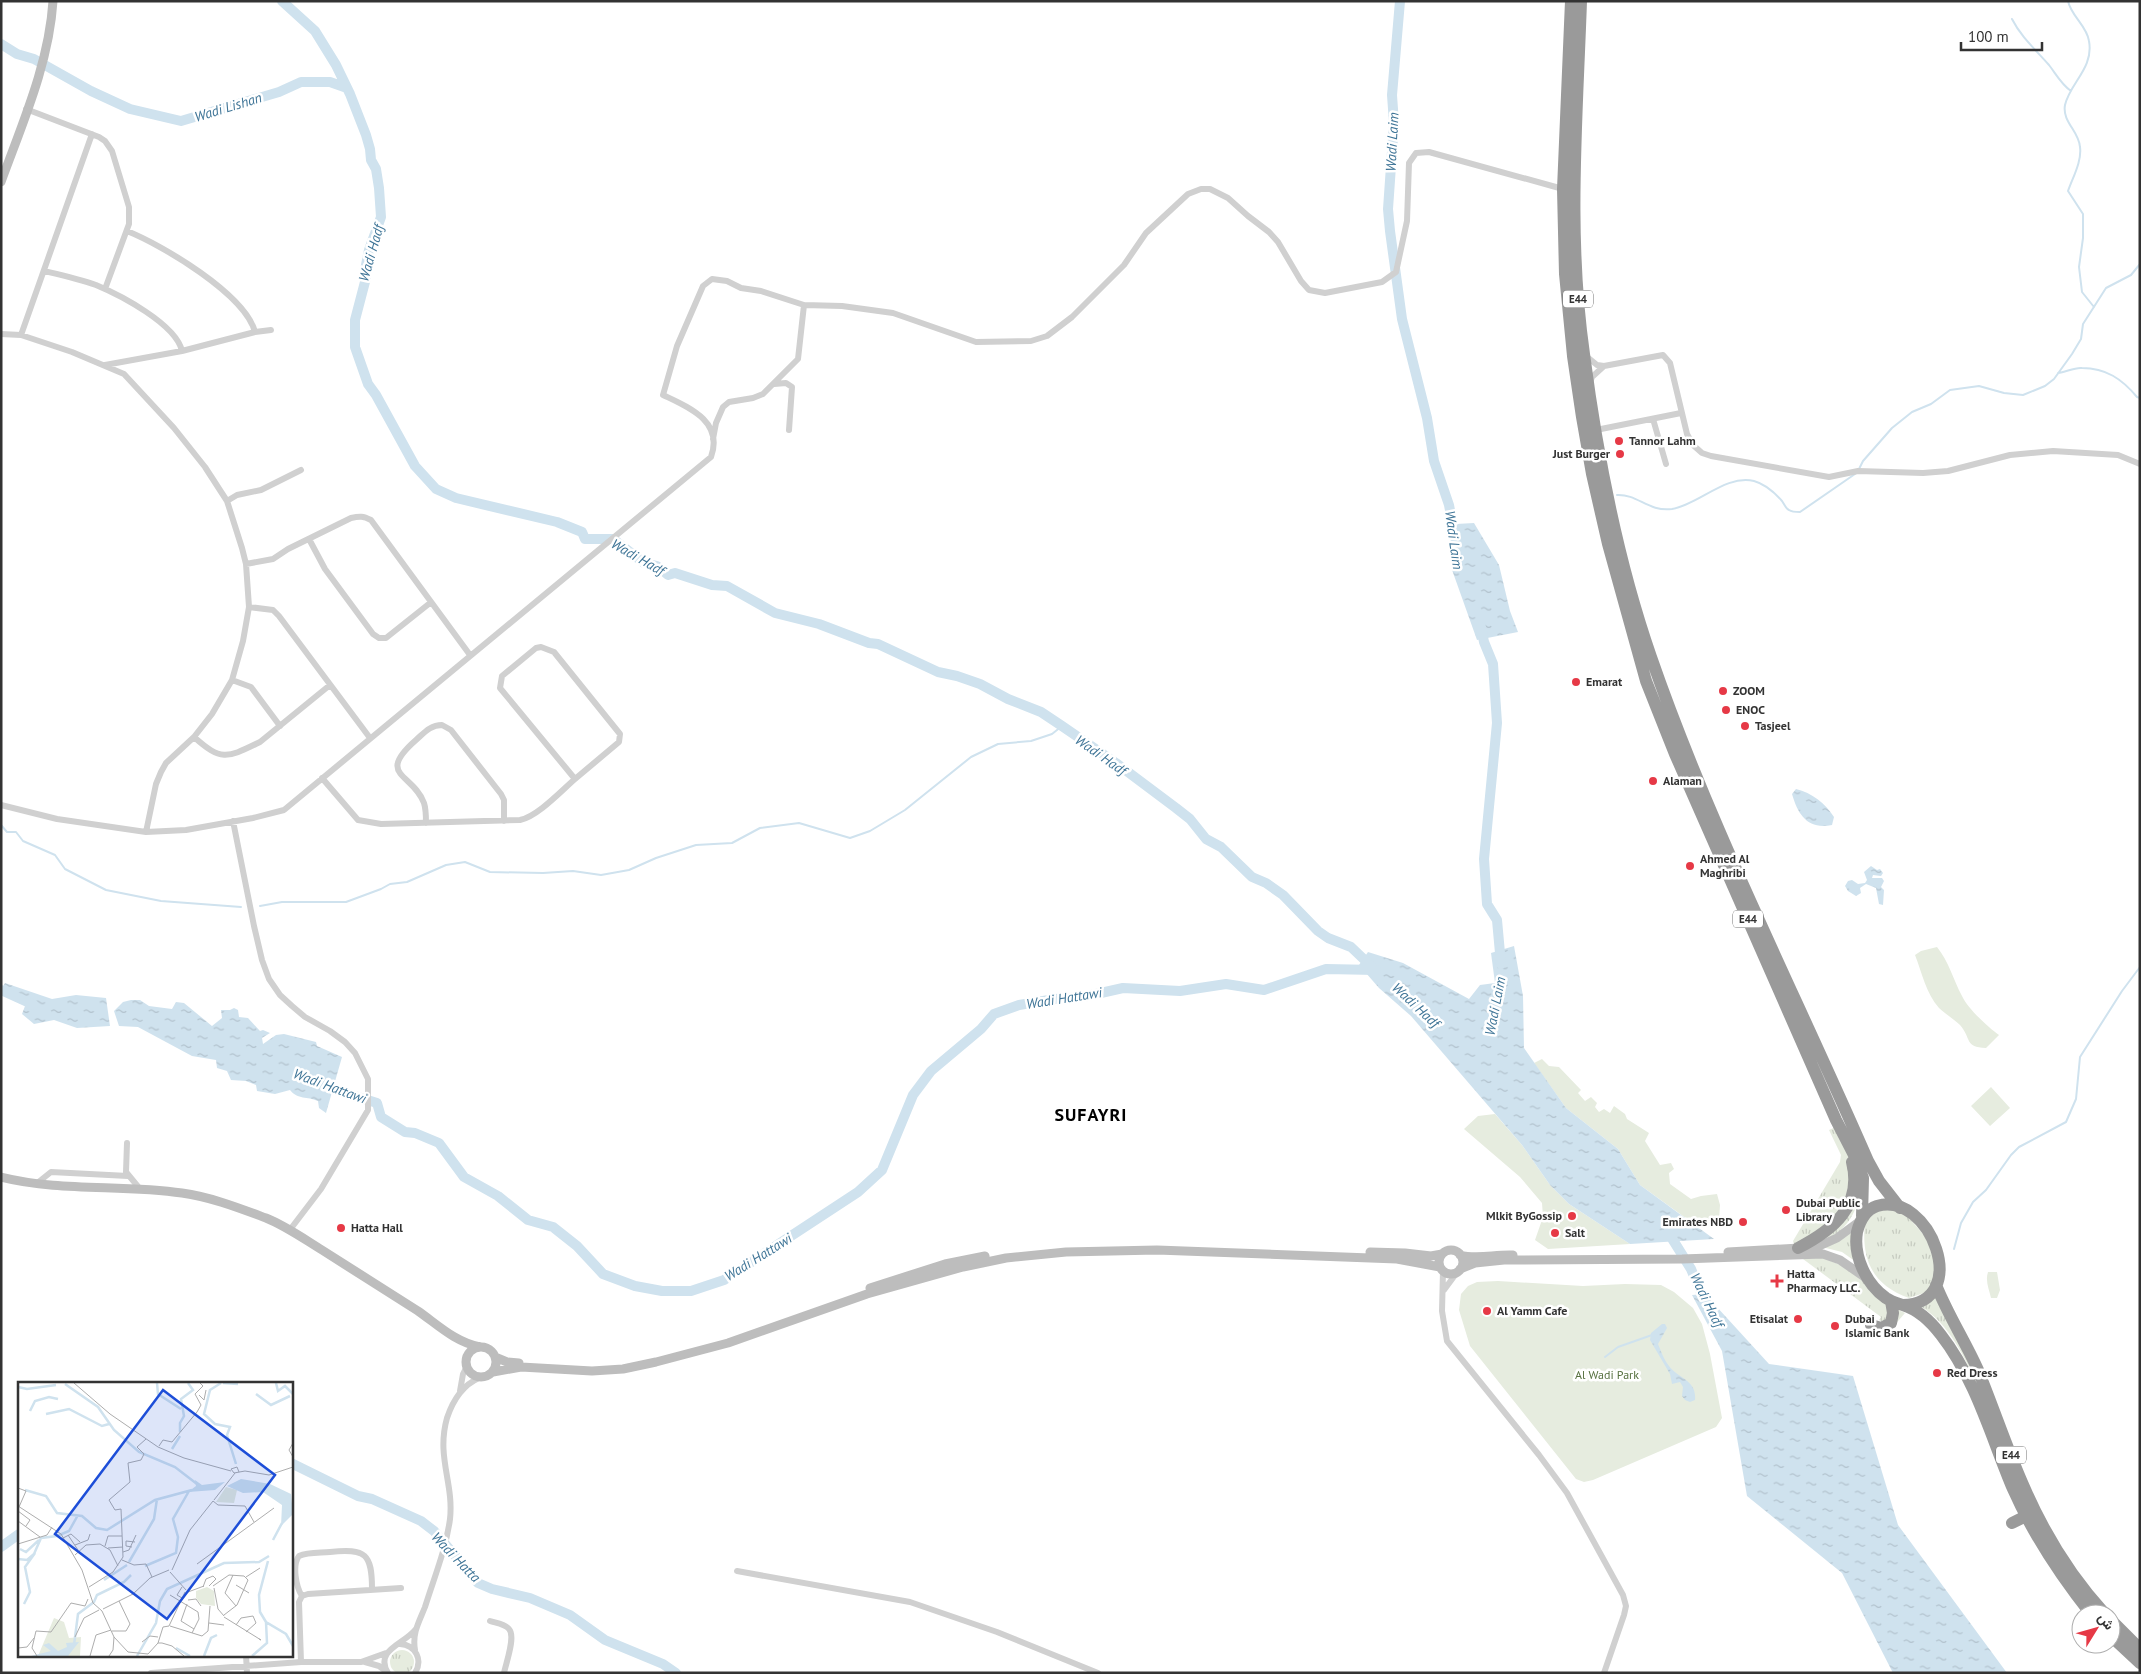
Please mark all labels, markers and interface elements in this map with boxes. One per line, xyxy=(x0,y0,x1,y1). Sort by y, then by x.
scale bar xyxy=(1961,20,2042,52)
text: 100 m xyxy=(1968,27,2009,46)
water label: Wadi Lishan xyxy=(192,88,264,126)
water label: Wadi Laim xyxy=(1381,112,1403,172)
water label: Wadi Hadf xyxy=(354,219,389,284)
road number: E44 xyxy=(1563,290,1593,308)
place label: Tannor Lahm xyxy=(1629,433,1696,448)
marker: Tannor Lahm xyxy=(1613,435,1625,447)
place label: Just Burger xyxy=(1552,446,1611,461)
marker: Just Burger xyxy=(1614,448,1626,460)
water label: Wadi Laim xyxy=(1441,509,1467,571)
water label: Wadi Hadf xyxy=(608,535,671,581)
place label: Emarat xyxy=(1586,674,1623,689)
marker: Emarat xyxy=(1570,676,1582,688)
place label: ZOOM xyxy=(1733,683,1765,698)
marker: ZOOM xyxy=(1717,685,1729,697)
place label: ENOC xyxy=(1736,702,1765,717)
marker: ENOC xyxy=(1720,704,1732,716)
place label: Tasjeel xyxy=(1755,718,1791,733)
marker: Tasjeel xyxy=(1739,720,1751,732)
water label: Wadi Hadf xyxy=(1072,731,1133,781)
place label: Alaman xyxy=(1663,773,1702,788)
marker: Alaman xyxy=(1647,775,1659,787)
place label: Ahmed Al Maghribi xyxy=(1700,851,1750,880)
marker: Ahmed Al Maghribi xyxy=(1684,860,1696,872)
road number: E44 xyxy=(1733,911,1763,928)
water label: Wadi Laim xyxy=(1480,975,1510,1037)
water label: Wadi Hadf xyxy=(1388,978,1446,1034)
water label: Wadi Hattawi xyxy=(1025,983,1104,1013)
water label: Wadi Hattawi xyxy=(291,1064,369,1108)
district label: SUFAYRI xyxy=(1055,1103,1127,1126)
place label: Dubai Public Library xyxy=(1796,1195,1860,1224)
marker: Dubai Public Library xyxy=(1780,1204,1792,1216)
place label: Mlkit ByGossip xyxy=(1486,1208,1563,1223)
marker: Mlkit ByGossip xyxy=(1566,1210,1578,1222)
place label: Emirates NBD xyxy=(1663,1214,1733,1229)
marker: Emirates NBD xyxy=(1737,1216,1749,1228)
place label: Hatta Hall xyxy=(351,1220,403,1235)
marker: Hatta Hall xyxy=(335,1222,347,1234)
place label: Salt xyxy=(1565,1225,1586,1240)
marker: Salt xyxy=(1549,1227,1561,1239)
water label: Wadi Hattawi xyxy=(721,1229,796,1285)
place label: Hatta Pharmacy LLC. xyxy=(1787,1266,1860,1295)
water label: Wadi Hadf xyxy=(1686,1270,1729,1333)
marker: Hatta Pharmacy LLC. xyxy=(1771,1275,1783,1287)
place label: Al Yamm Cafe xyxy=(1497,1303,1567,1318)
marker: Al Yamm Cafe xyxy=(1481,1305,1493,1317)
place label: Etisalat xyxy=(1750,1311,1789,1326)
place label: Dubai Islamic Bank xyxy=(1845,1311,1909,1340)
marker: Etisalat xyxy=(1792,1313,1804,1325)
marker: Dubai Islamic Bank xyxy=(1829,1320,1841,1332)
place label: Red Dress xyxy=(1947,1365,1997,1380)
park label: Al Wadi Park xyxy=(1575,1367,1639,1382)
marker: Red Dress xyxy=(1931,1367,1943,1379)
inset map xyxy=(18,1382,292,1656)
road number: E44 xyxy=(1996,1446,2026,1464)
water label: Wadi Hatta xyxy=(428,1528,485,1586)
north arrow xyxy=(2071,1604,2121,1654)
text: ش xyxy=(2094,1609,2119,1633)

